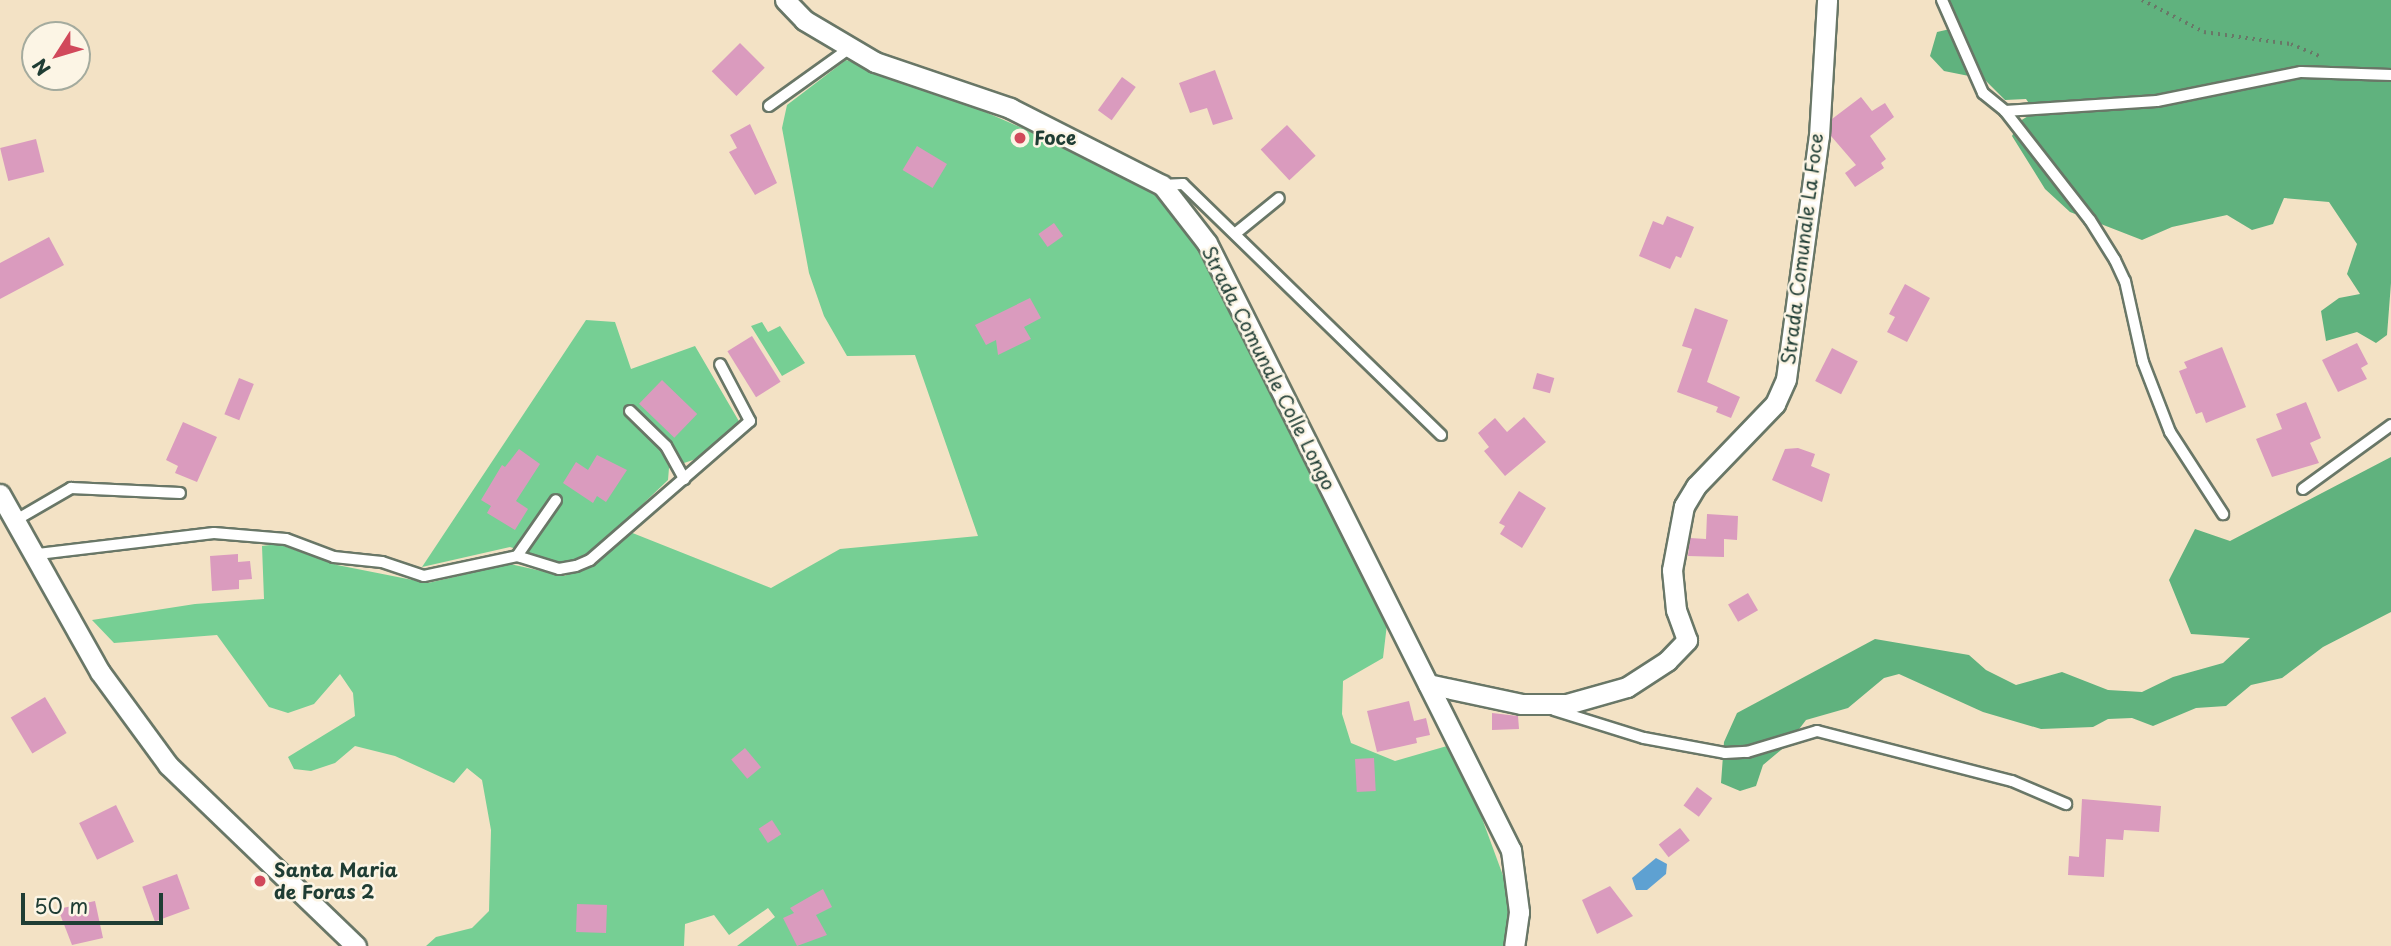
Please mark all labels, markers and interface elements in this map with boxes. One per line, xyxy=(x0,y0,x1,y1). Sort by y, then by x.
north arrow xyxy=(21,21,91,91)
text: N xyxy=(25,53,57,82)
place label: Foce xyxy=(1034,127,1076,149)
marker: Foce xyxy=(1012,130,1028,146)
street label: Strada Comunale La Foce xyxy=(1776,131,1828,367)
street label: Strada Comunale Colle Longo xyxy=(1197,242,1341,494)
place label: Santa Maria de Foras 2 xyxy=(274,859,397,903)
marker: Santa Maria de Foras 2 xyxy=(252,873,268,889)
scale bar xyxy=(24,880,166,924)
text: 50 m xyxy=(34,889,88,921)

